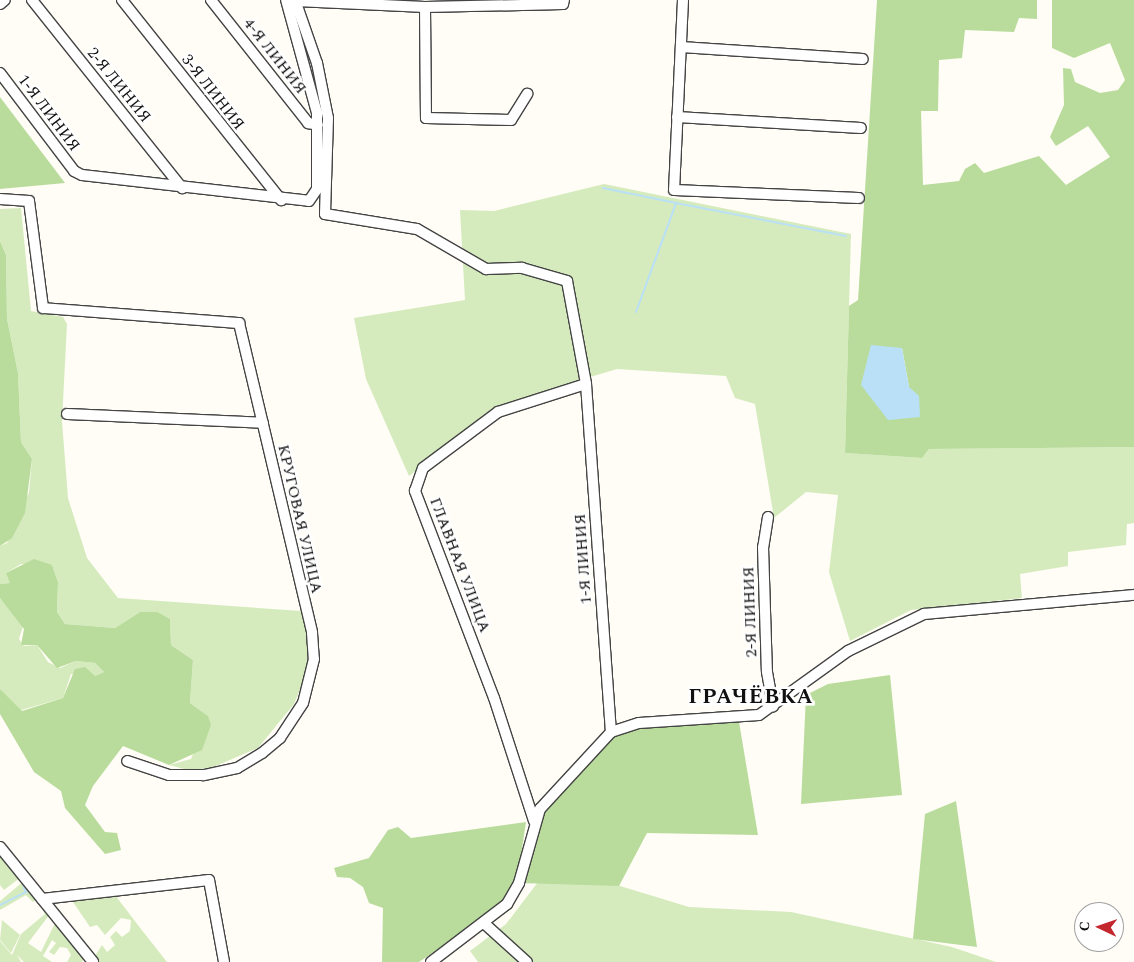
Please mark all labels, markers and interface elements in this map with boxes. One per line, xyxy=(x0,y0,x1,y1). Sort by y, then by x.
street label: 4-Я ЛИНИЯ xyxy=(239,14,311,98)
street label: 2-Я ЛИНИЯ xyxy=(83,44,155,126)
street label: 3-Я ЛИНИЯ xyxy=(177,50,249,134)
street label: 1-Я ЛИНИЯ xyxy=(14,71,84,155)
street label: КРУГОВАЯ УЛИЦА xyxy=(274,443,326,595)
street label: ГЛАВНАЯ УЛИЦА xyxy=(425,495,495,635)
street label: 1-Я ЛИНИЯ xyxy=(570,513,596,605)
street label: 2-Я ЛИНИЯ xyxy=(739,566,761,658)
district label: ГРАЧЁВКА xyxy=(687,684,815,710)
north arrow xyxy=(1074,902,1124,952)
text: С xyxy=(1074,921,1095,932)

